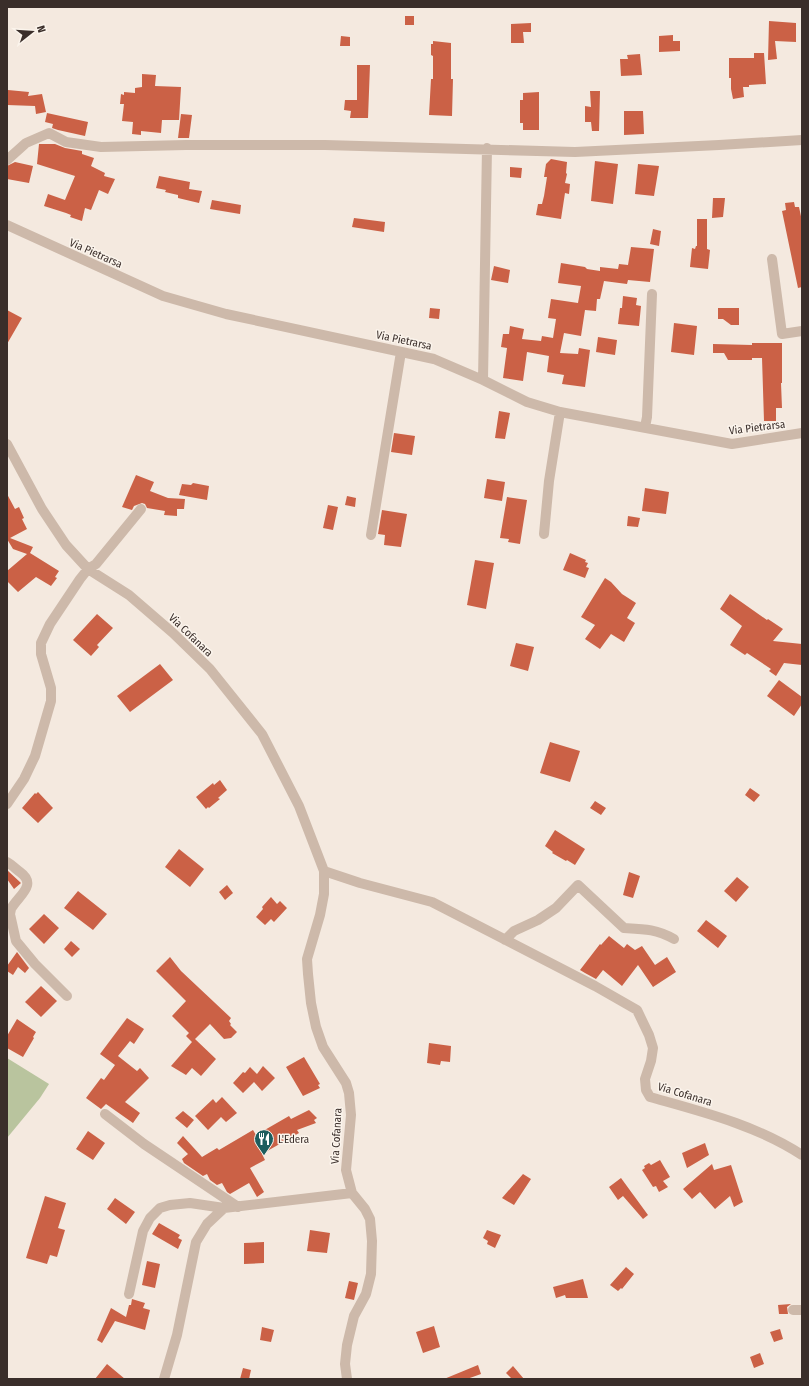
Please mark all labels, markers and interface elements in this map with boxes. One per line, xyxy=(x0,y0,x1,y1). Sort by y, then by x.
north arrow xyxy=(12,12,52,52)
text: N xyxy=(34,24,48,34)
street label: Via Pietrarsa xyxy=(67,236,124,271)
street label: Via Pietrarsa xyxy=(375,328,433,353)
street label: Via Pietrarsa xyxy=(728,418,786,437)
street label: Via Cofanara xyxy=(166,611,215,660)
street label: Via Cofanara xyxy=(656,1080,714,1109)
street label: Via Cofanara xyxy=(329,1108,344,1164)
restaurant icon: L'Edera xyxy=(253,1128,275,1156)
place label: L'Edera xyxy=(278,1133,309,1146)

